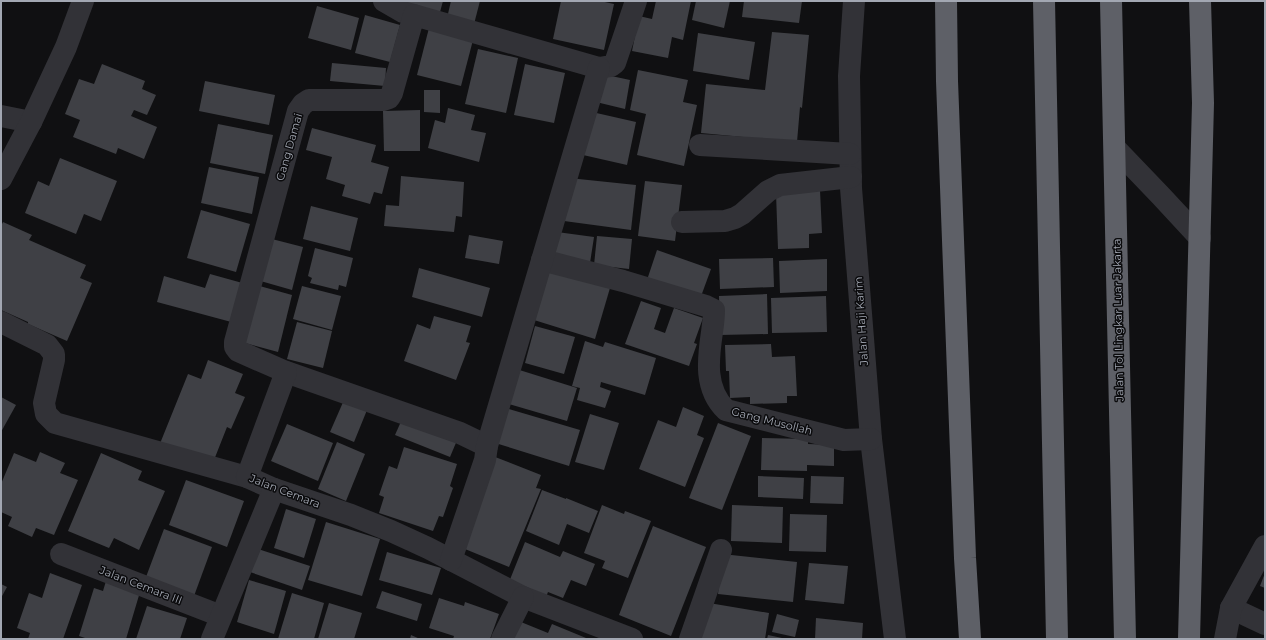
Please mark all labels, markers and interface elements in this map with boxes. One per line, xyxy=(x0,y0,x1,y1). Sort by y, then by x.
street label: Gang Damai xyxy=(273,112,305,182)
street label: Jalan Tol Lingkar Luar Jakarta xyxy=(1110,239,1126,402)
street label: Jalan Haji Karim xyxy=(851,276,871,367)
street label: Gang Musollah xyxy=(730,404,814,438)
street label: Jalan Cemara xyxy=(247,471,322,511)
street label: Jalan Cemara III xyxy=(97,562,184,607)

